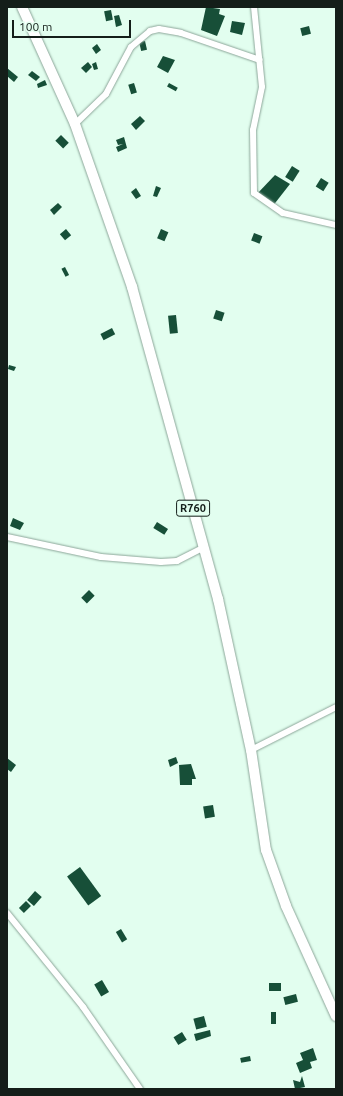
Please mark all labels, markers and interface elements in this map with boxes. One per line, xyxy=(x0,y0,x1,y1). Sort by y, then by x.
scale bar xyxy=(14,12,133,38)
text: 100 m xyxy=(19,20,52,33)
road number: R760 xyxy=(176,499,210,517)

